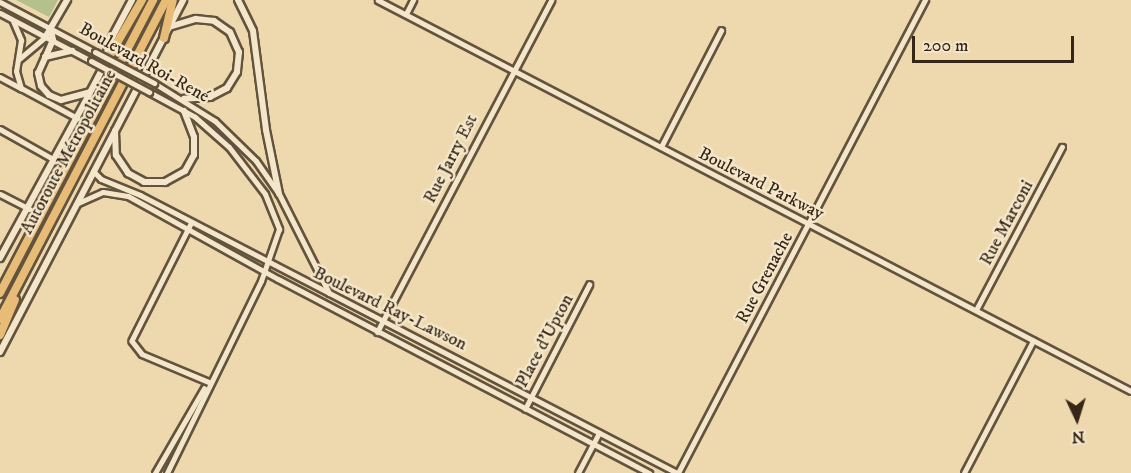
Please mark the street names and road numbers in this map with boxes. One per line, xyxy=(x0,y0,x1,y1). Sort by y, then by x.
street label: Boulevard Roi-René xyxy=(75,18,213,108)
street label: Autoroute Métropolitaine xyxy=(16,66,122,238)
street label: Rue Jarry Est xyxy=(419,111,483,207)
street label: Boulevard Parkway xyxy=(695,143,827,225)
street label: Rue Marconi xyxy=(976,177,1038,269)
street label: Rue Grenache xyxy=(732,229,798,327)
street label: Boulevard Ray-Lawson xyxy=(310,262,470,356)
street label: Place d'Upton xyxy=(511,291,579,391)

